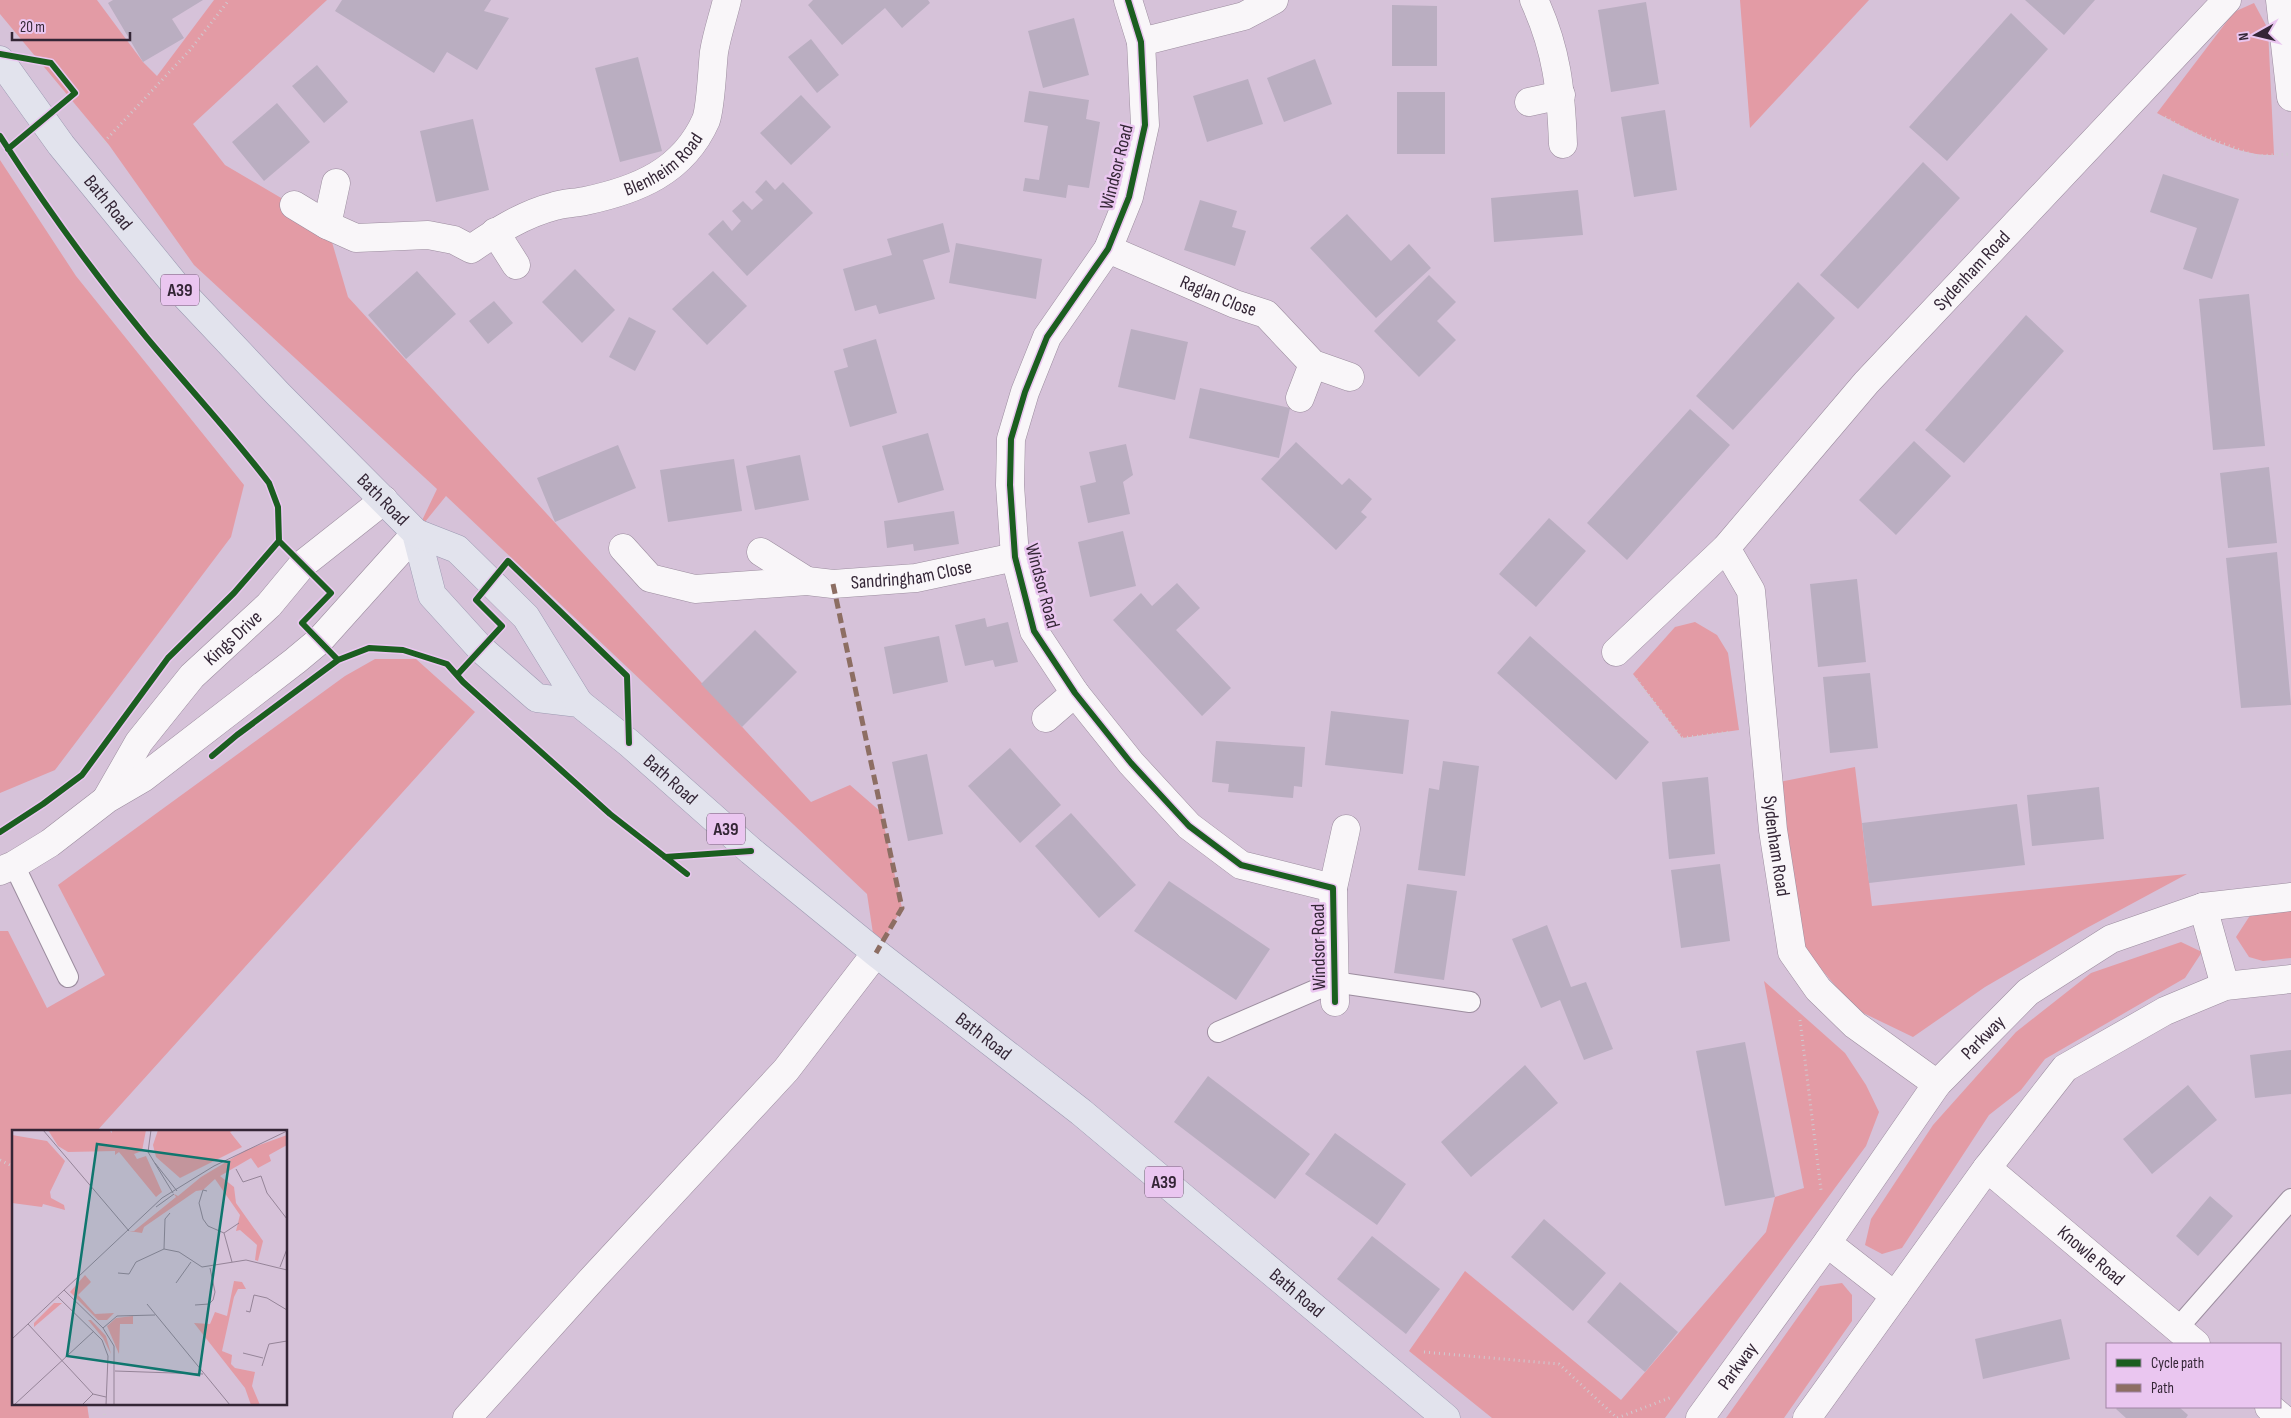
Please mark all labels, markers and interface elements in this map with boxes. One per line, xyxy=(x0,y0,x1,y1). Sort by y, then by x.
scale bar xyxy=(12,10,130,42)
north arrow xyxy=(2231,10,2281,60)
text: 20 m xyxy=(20,18,45,37)
text: N xyxy=(2235,32,2253,42)
street label: Windsor Road xyxy=(1095,122,1139,212)
street label: Blenheim Road xyxy=(621,129,708,201)
street label: Bath Road xyxy=(79,170,137,235)
street label: Sydenham Road xyxy=(1929,226,2015,316)
street label: Raglan Close xyxy=(1177,270,1259,322)
road number: A39 xyxy=(161,274,199,306)
street label: Bath Road xyxy=(352,469,414,531)
street label: Windsor Road xyxy=(1020,541,1064,631)
street label: Sandringham Close xyxy=(850,555,974,594)
street label: Kings Drive xyxy=(199,606,267,671)
street label: Bath Road xyxy=(639,750,702,810)
street label: Sydenham Road xyxy=(1758,795,1795,898)
road number: A39 xyxy=(707,814,745,844)
street label: Windsor Road xyxy=(1307,903,1331,991)
street label: Bath Road xyxy=(951,1008,1016,1065)
street label: Parkway xyxy=(1956,1010,2010,1064)
inset map xyxy=(12,1130,288,1406)
road number: A39 xyxy=(1145,1166,1183,1198)
street label: Knowle Road xyxy=(2053,1221,2129,1291)
street label: Bath Road xyxy=(1265,1263,1329,1322)
street label: Parkway xyxy=(1713,1338,1763,1394)
legend xyxy=(2106,1343,2281,1408)
text: Cycle path xyxy=(2151,1354,2204,1373)
text: Path xyxy=(2151,1379,2174,1398)

